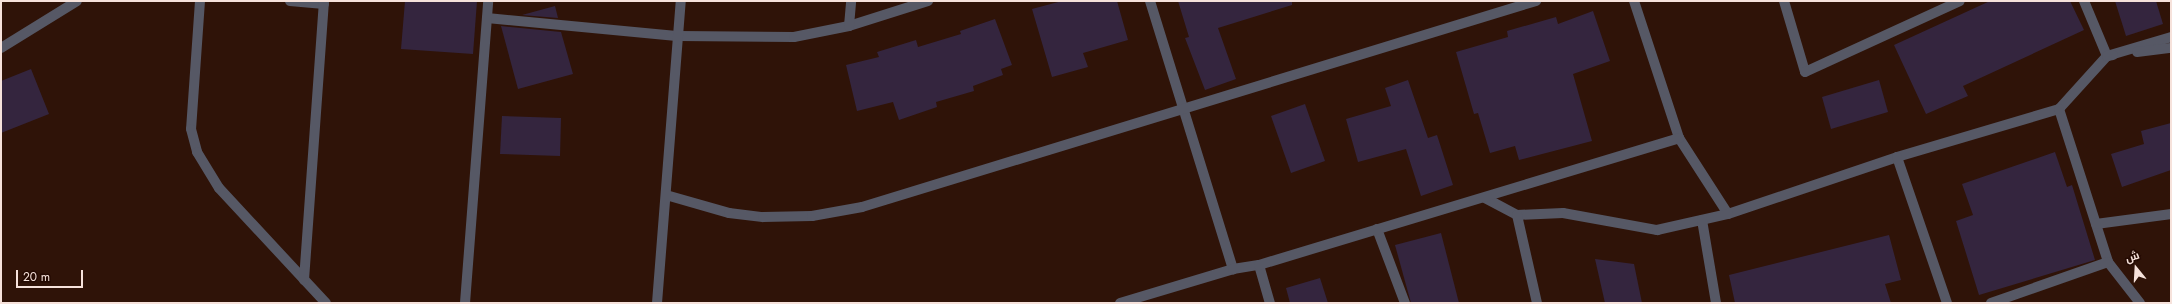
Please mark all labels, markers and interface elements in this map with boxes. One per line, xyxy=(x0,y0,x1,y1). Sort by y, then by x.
text: ش xyxy=(2123,247,2141,266)
north arrow xyxy=(2116,248,2156,288)
scale bar xyxy=(18,262,85,288)
text: 20 m xyxy=(23,268,50,286)

